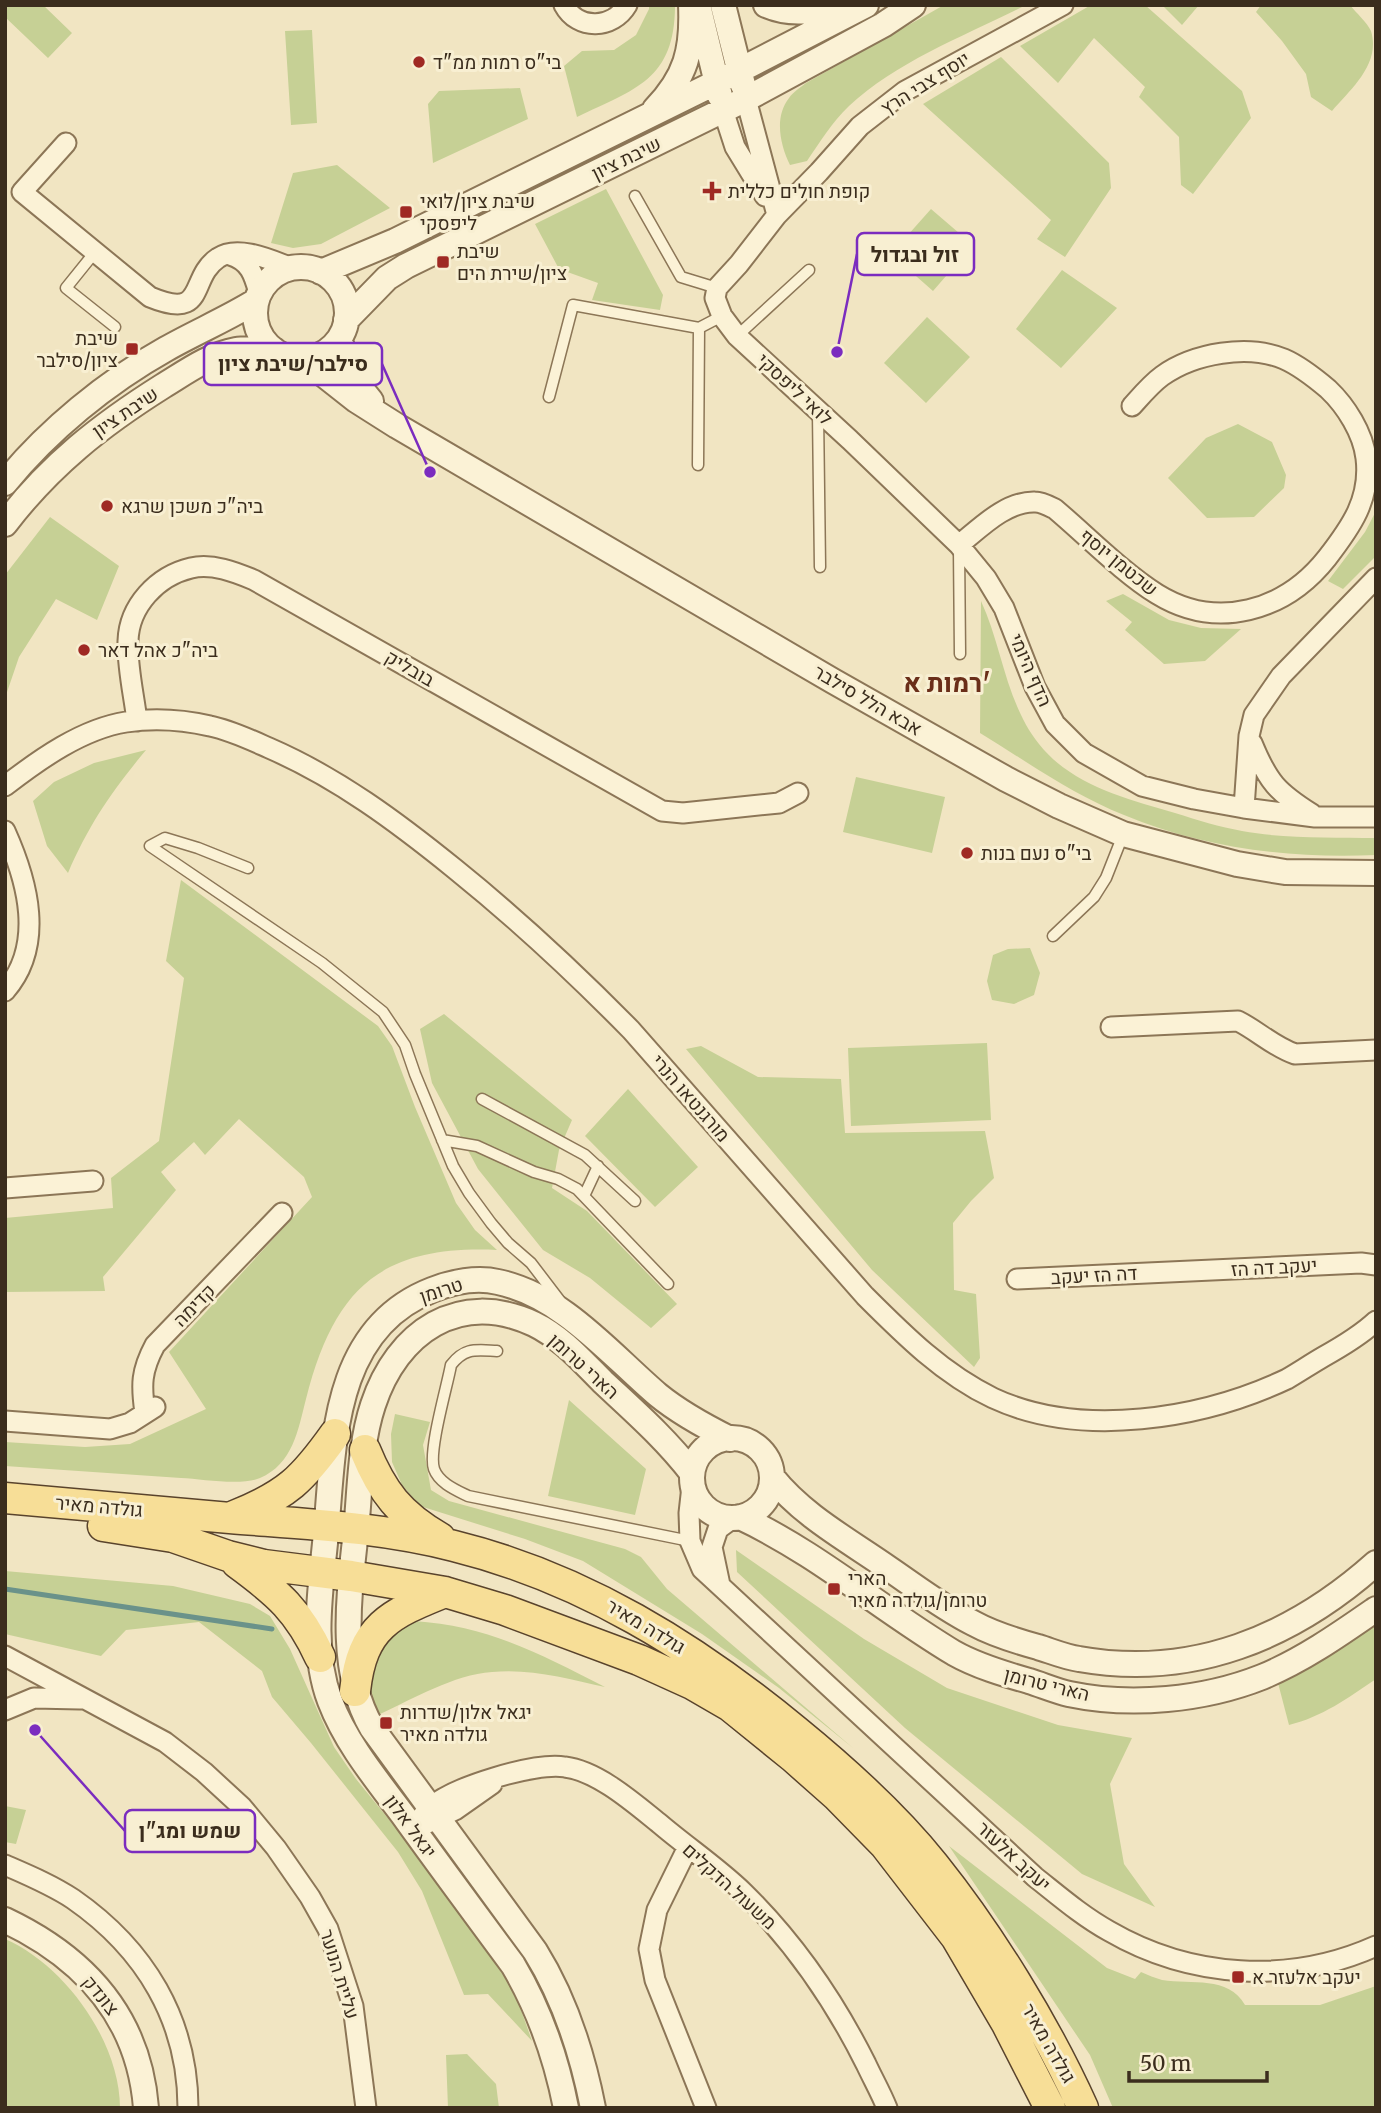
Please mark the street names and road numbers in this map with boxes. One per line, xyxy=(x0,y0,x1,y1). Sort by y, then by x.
street label: יוסף צבי הרץ xyxy=(876,46,974,120)
street label: שיבת ציון xyxy=(587,131,665,185)
street label: לואי ליפסקי xyxy=(752,348,838,430)
street label: שיבת ציון xyxy=(87,381,163,443)
street label: שכטמן יוסף xyxy=(1075,523,1163,601)
street label: הדף היומי xyxy=(1004,630,1058,710)
street label: בובליק xyxy=(381,644,439,692)
street label: אבא הלל סילבר xyxy=(810,659,926,741)
street label: מורגנטאו הנרי xyxy=(646,1049,736,1147)
street label: יעקב דה הז xyxy=(1230,1253,1318,1281)
street label: דה הז יעקב xyxy=(1050,1261,1138,1289)
street label: טרומן xyxy=(416,1272,466,1308)
street label: קדימה xyxy=(168,1278,220,1332)
street label: הארי טרומן xyxy=(544,1328,624,1404)
street label: גולדה מאיר xyxy=(54,1490,144,1522)
street label: גולדה מאיר xyxy=(602,1593,690,1659)
street label: הארי טרומן xyxy=(1002,1662,1092,1706)
street label: יגאל אלון xyxy=(380,1790,442,1862)
street label: יעקב אלעזר xyxy=(972,1816,1056,1896)
street label: משעול הדקלים xyxy=(678,1837,782,1935)
street label: עליית הנוער xyxy=(315,1926,365,2022)
street label: צונדק xyxy=(78,1970,124,2020)
street label: גולדה מאיר xyxy=(1017,1999,1081,2087)

